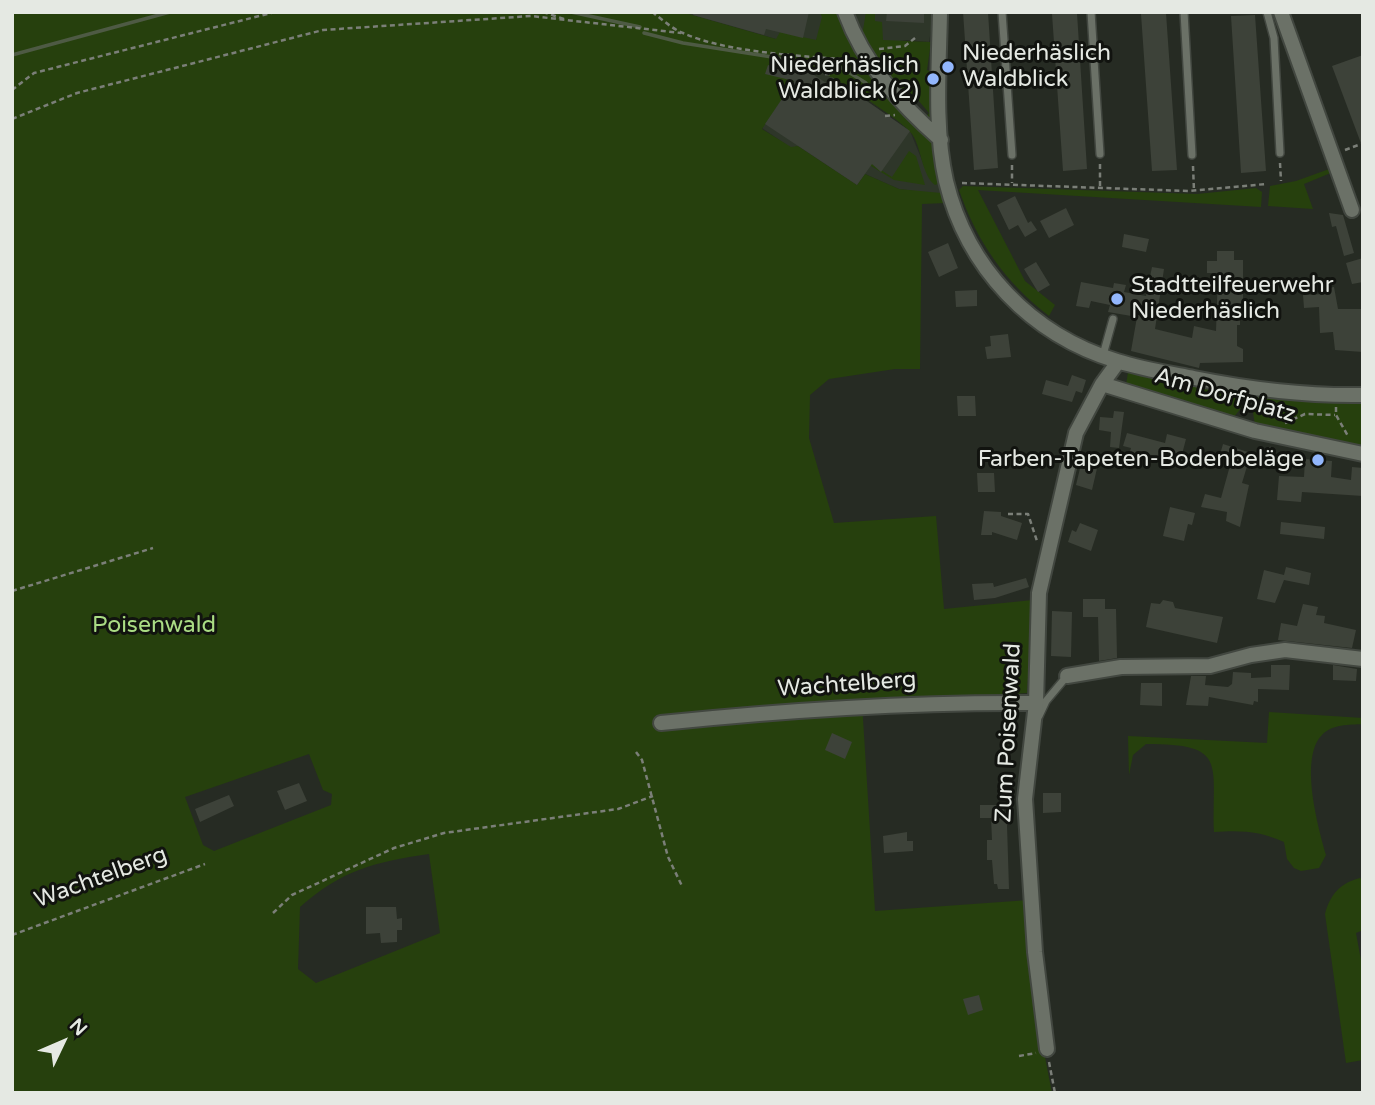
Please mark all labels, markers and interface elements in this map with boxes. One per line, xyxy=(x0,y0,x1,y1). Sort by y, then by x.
place label: Niederhäslich Waldblick xyxy=(962,40,1111,94)
place label: Niederhäslich Waldblick (2) xyxy=(770,52,919,106)
marker: Niederhäslich Waldblick xyxy=(940,59,956,75)
marker: Niederhäslich Waldblick (2) xyxy=(925,71,941,87)
place label: Stadtteilfeuerwehr Niederhäslich xyxy=(1131,272,1334,326)
marker: Stadtteilfeuerwehr Niederhäslich xyxy=(1109,291,1125,307)
street label: Am Dorfplatz xyxy=(1151,363,1299,429)
place label: Farben-Tapeten-Bodenbeläge xyxy=(978,446,1304,474)
marker: Farben-Tapeten-Bodenbeläge xyxy=(1310,452,1326,468)
park label: Poisenwald xyxy=(92,612,216,640)
street label: Zum Poisenwald xyxy=(991,643,1027,823)
street label: Wachtelberg xyxy=(777,666,917,704)
street label: Wachtelberg xyxy=(31,841,171,915)
north arrow xyxy=(28,1007,98,1077)
text: N xyxy=(65,1014,91,1041)

